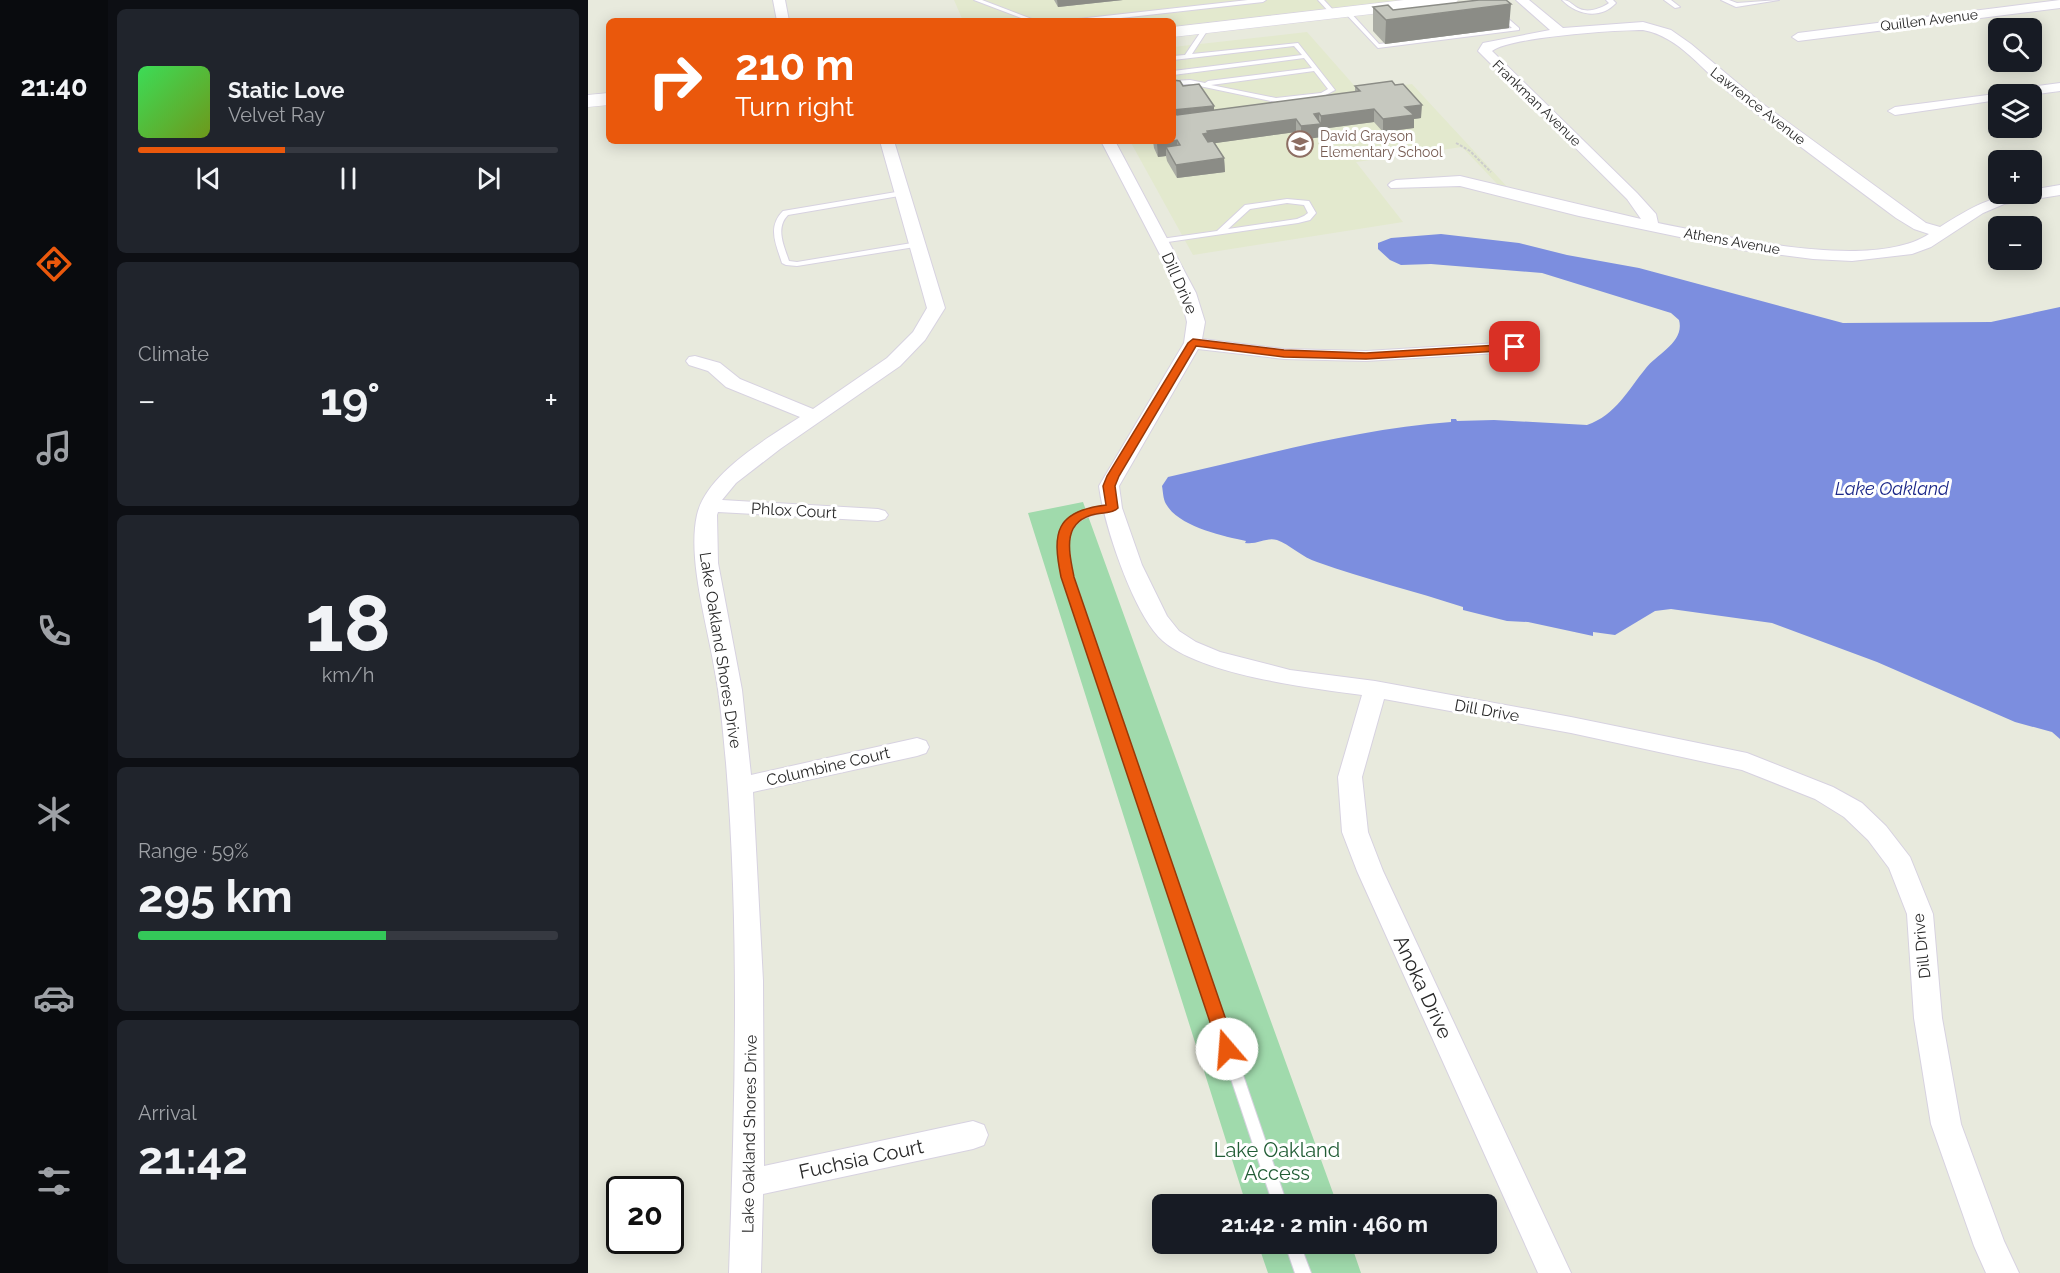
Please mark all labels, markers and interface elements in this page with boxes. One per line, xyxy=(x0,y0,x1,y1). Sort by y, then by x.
street label: Quillen Avenue xyxy=(1879,6,1979,34)
map controls xyxy=(1988,18,2042,270)
button: search xyxy=(1988,18,2042,72)
text: 210 m xyxy=(735,41,854,90)
icon: right xyxy=(636,42,714,120)
street label: Frankman Avenue xyxy=(1489,57,1585,149)
street label: Lawrence Avenue xyxy=(1707,64,1809,148)
text: 21:40 xyxy=(20,71,88,102)
text: Static Love xyxy=(228,77,345,103)
button: layers xyxy=(1988,84,2042,138)
text: Turn right xyxy=(735,91,854,122)
text: Velvet Ray xyxy=(228,103,325,127)
place label: David Grayson Elementary School xyxy=(1320,128,1443,160)
school or university icon: David Grayson Elementary School xyxy=(1285,129,1315,159)
button: + xyxy=(1988,150,2042,204)
icon: previous xyxy=(192,162,225,195)
icon: pause xyxy=(332,162,365,195)
icon: next xyxy=(472,162,505,195)
button: − xyxy=(1988,216,2042,270)
street label: Athens Avenue xyxy=(1683,225,1781,257)
icon: directions xyxy=(33,243,75,285)
street label: Dill Drive xyxy=(1158,249,1202,317)
pin xyxy=(1489,321,1540,372)
icon: arrive xyxy=(1498,330,1531,363)
text: Climate xyxy=(138,342,209,366)
text: 19° xyxy=(320,373,380,426)
text: − xyxy=(138,381,156,420)
text: + xyxy=(544,381,558,420)
icon: music xyxy=(33,427,75,469)
water label: Lake Oakland xyxy=(1835,478,1950,499)
street label: Phlox Court xyxy=(751,499,838,522)
street label: Lake Oakland Shores Drive xyxy=(696,551,745,750)
text: 18 xyxy=(305,578,391,669)
icon: phone xyxy=(33,610,75,652)
text: km/h xyxy=(322,663,374,687)
street label: Dill Drive xyxy=(1453,695,1521,726)
street label: Columbine Court xyxy=(764,743,892,790)
icon: climate xyxy=(33,793,75,835)
text: Range · 59% xyxy=(138,839,248,863)
text: 295 km xyxy=(138,870,293,923)
street label: Dill Drive xyxy=(1909,912,1934,979)
street label: Anoka Drive xyxy=(1389,931,1458,1043)
icon: car xyxy=(33,977,75,1019)
position arrow xyxy=(1195,1017,1259,1081)
street label: Lake Oakland Shores Drive xyxy=(738,1035,761,1233)
text: Arrival xyxy=(138,1101,197,1125)
text: 21:42 xyxy=(138,1132,248,1185)
street label: Fuchsia Court xyxy=(796,1134,926,1184)
park label: Lake Oakland Access xyxy=(1214,1138,1340,1185)
icon: filters xyxy=(33,1160,75,1202)
speed limit sign: 20 xyxy=(606,1176,684,1254)
text: 21:42 · 2 min · 460 m xyxy=(1221,1211,1428,1237)

